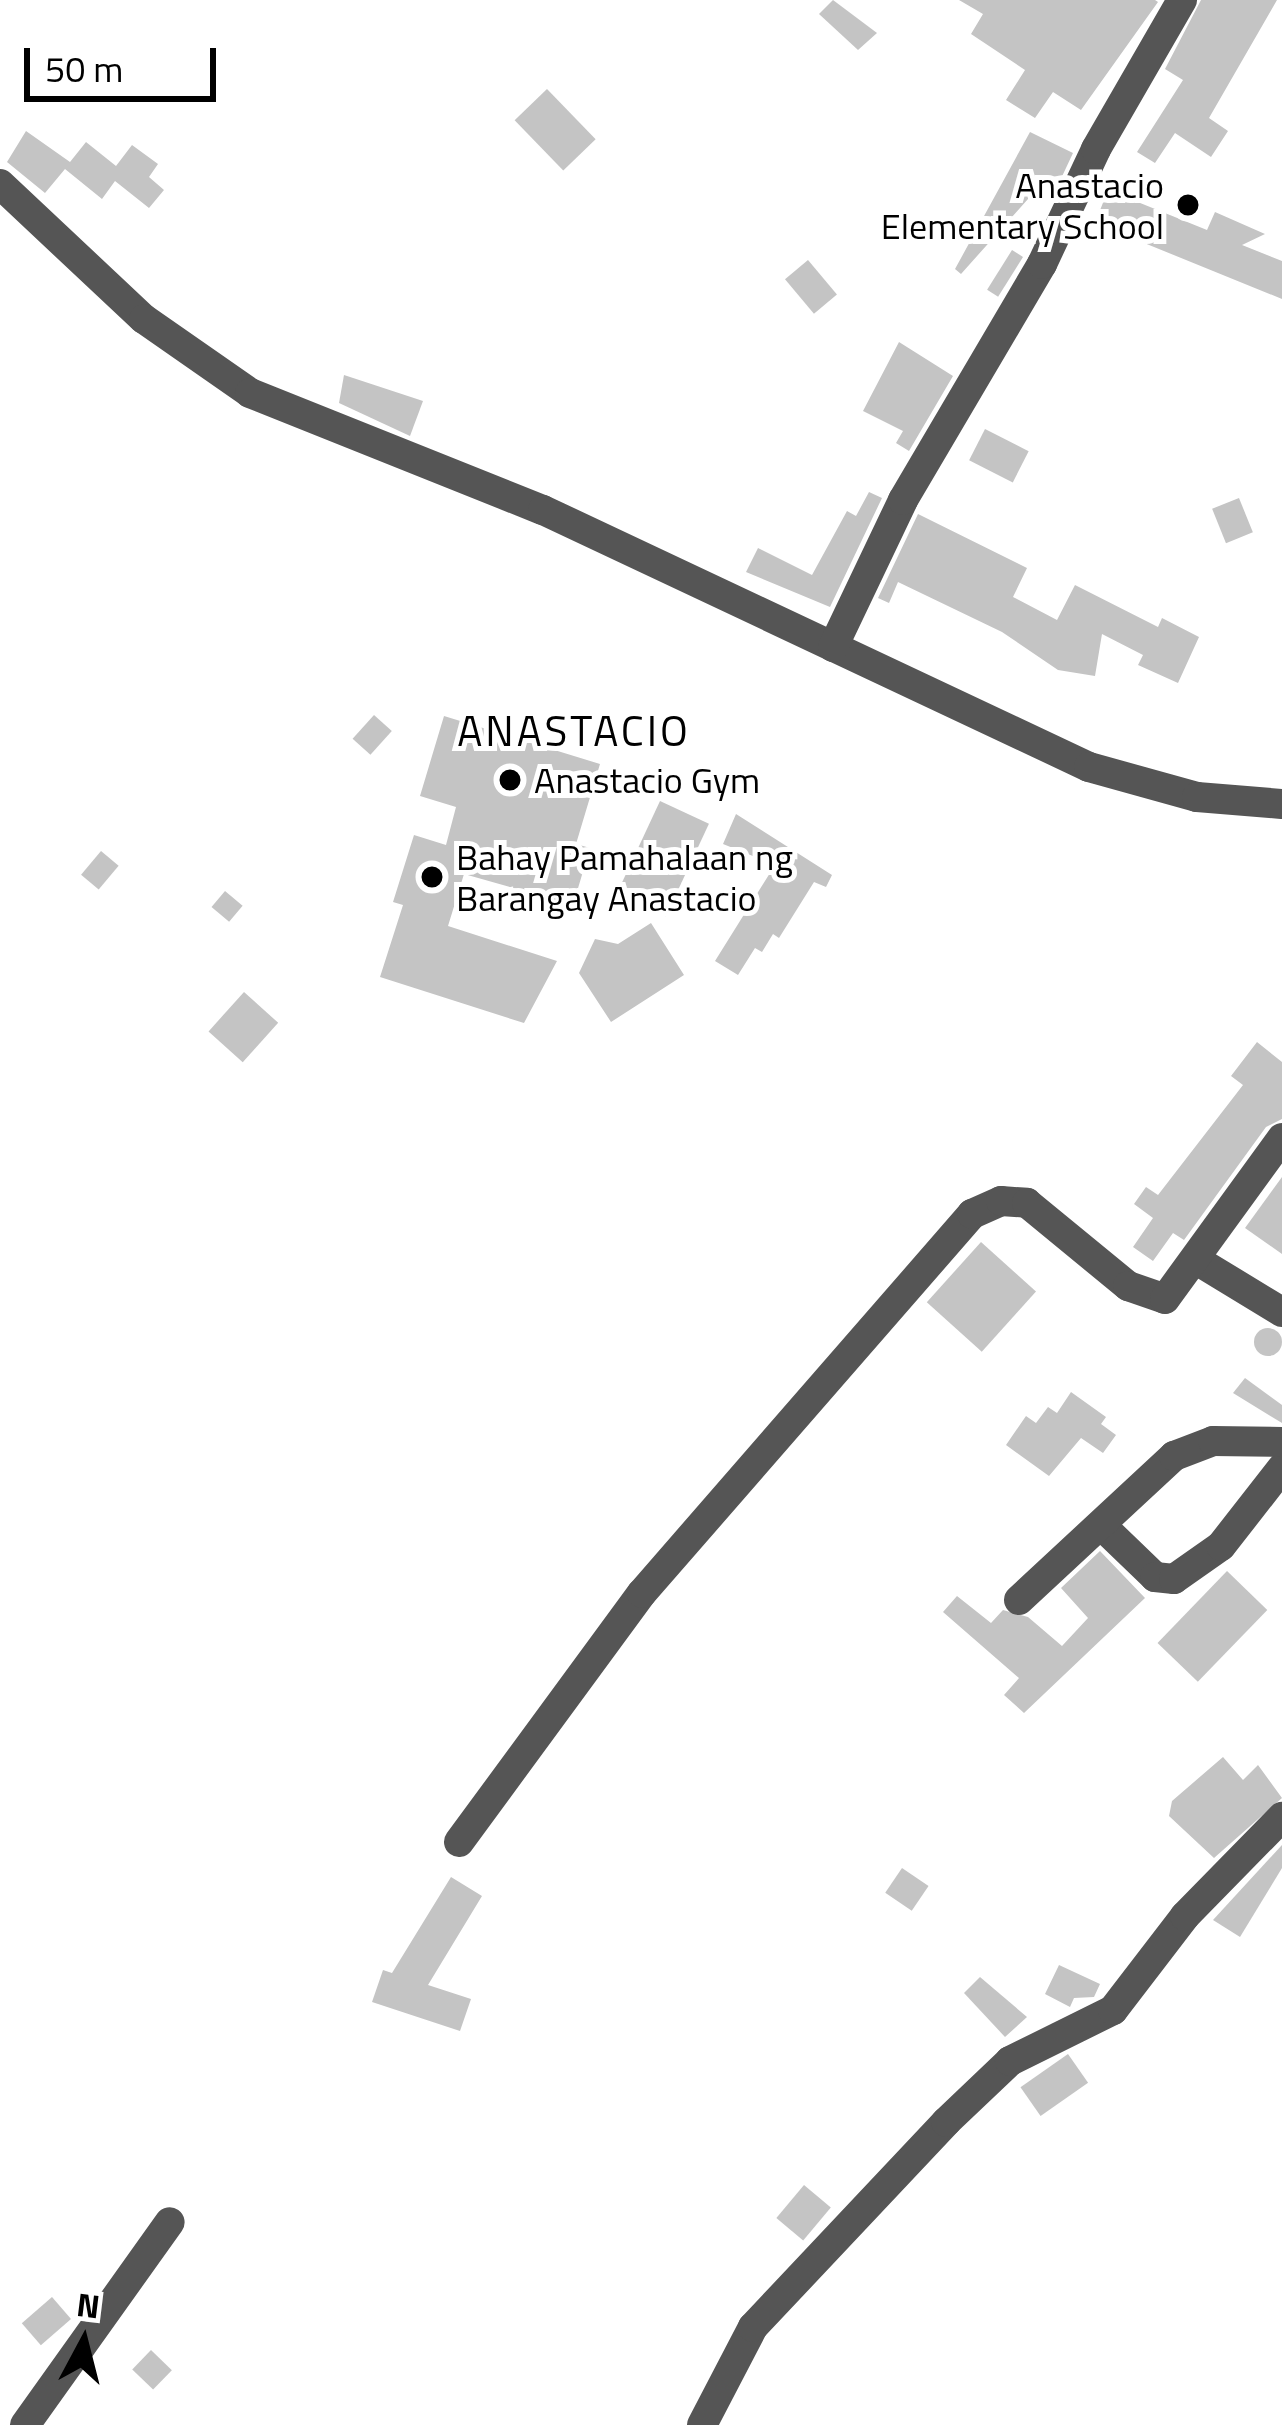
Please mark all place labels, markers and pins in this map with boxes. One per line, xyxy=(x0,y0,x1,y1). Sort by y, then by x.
place label: Anastacio Elementary School xyxy=(881,162,1164,247)
marker: Anastacio Elementary School xyxy=(1175,192,1201,218)
place label: Anastacio Gym xyxy=(534,758,760,802)
marker: Anastacio Gym xyxy=(497,767,523,793)
place label: Bahay Pamahalaan ng Barangay Anastacio xyxy=(456,834,793,919)
marker: Bahay Pamahalaan ng Barangay Anastacio xyxy=(419,864,445,890)

